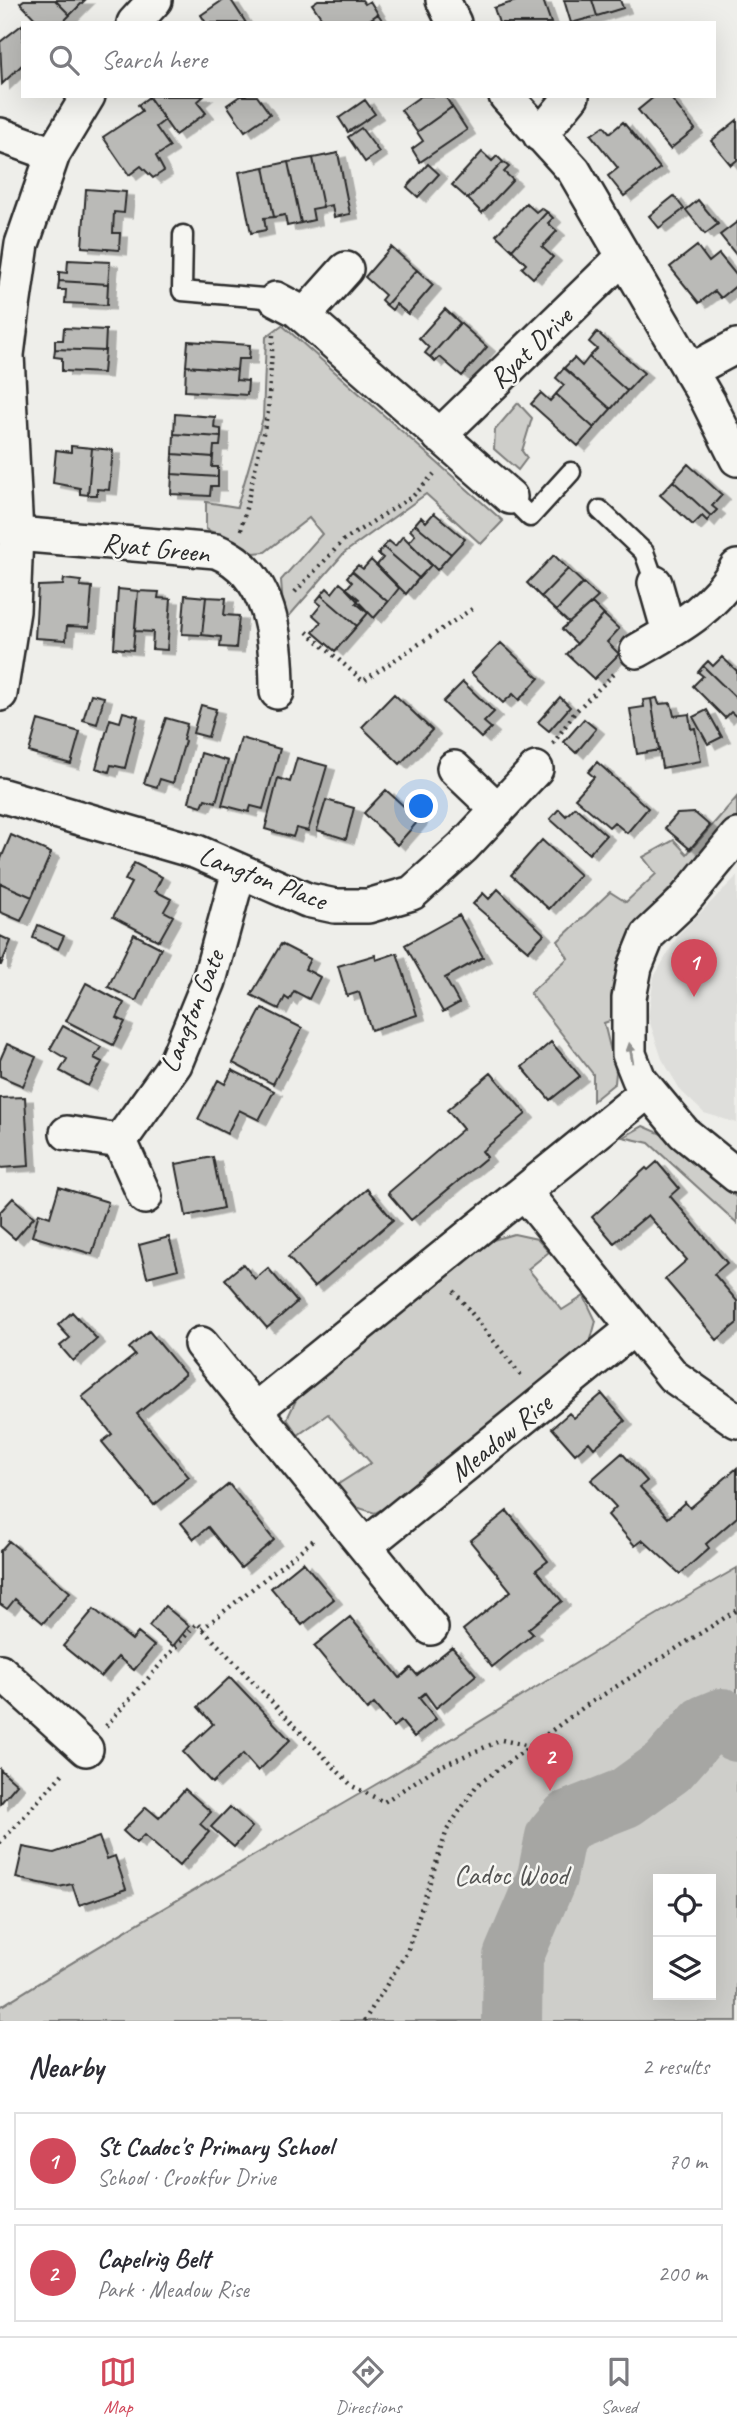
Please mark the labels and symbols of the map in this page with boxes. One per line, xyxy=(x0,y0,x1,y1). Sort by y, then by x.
street label: Ryat Drive xyxy=(481,298,581,396)
street label: Ryat Green xyxy=(101,524,213,571)
your location xyxy=(404,789,438,823)
street label: Langton Place xyxy=(194,837,333,918)
pin: 1 xyxy=(671,939,717,997)
street label: Langton Gate xyxy=(151,943,233,1077)
one-way arrow xyxy=(625,1042,636,1064)
street label: Meadow Rise xyxy=(442,1384,560,1489)
pin: 2 xyxy=(527,1733,573,1791)
park label: Cadoc Wood xyxy=(454,1857,572,1892)

